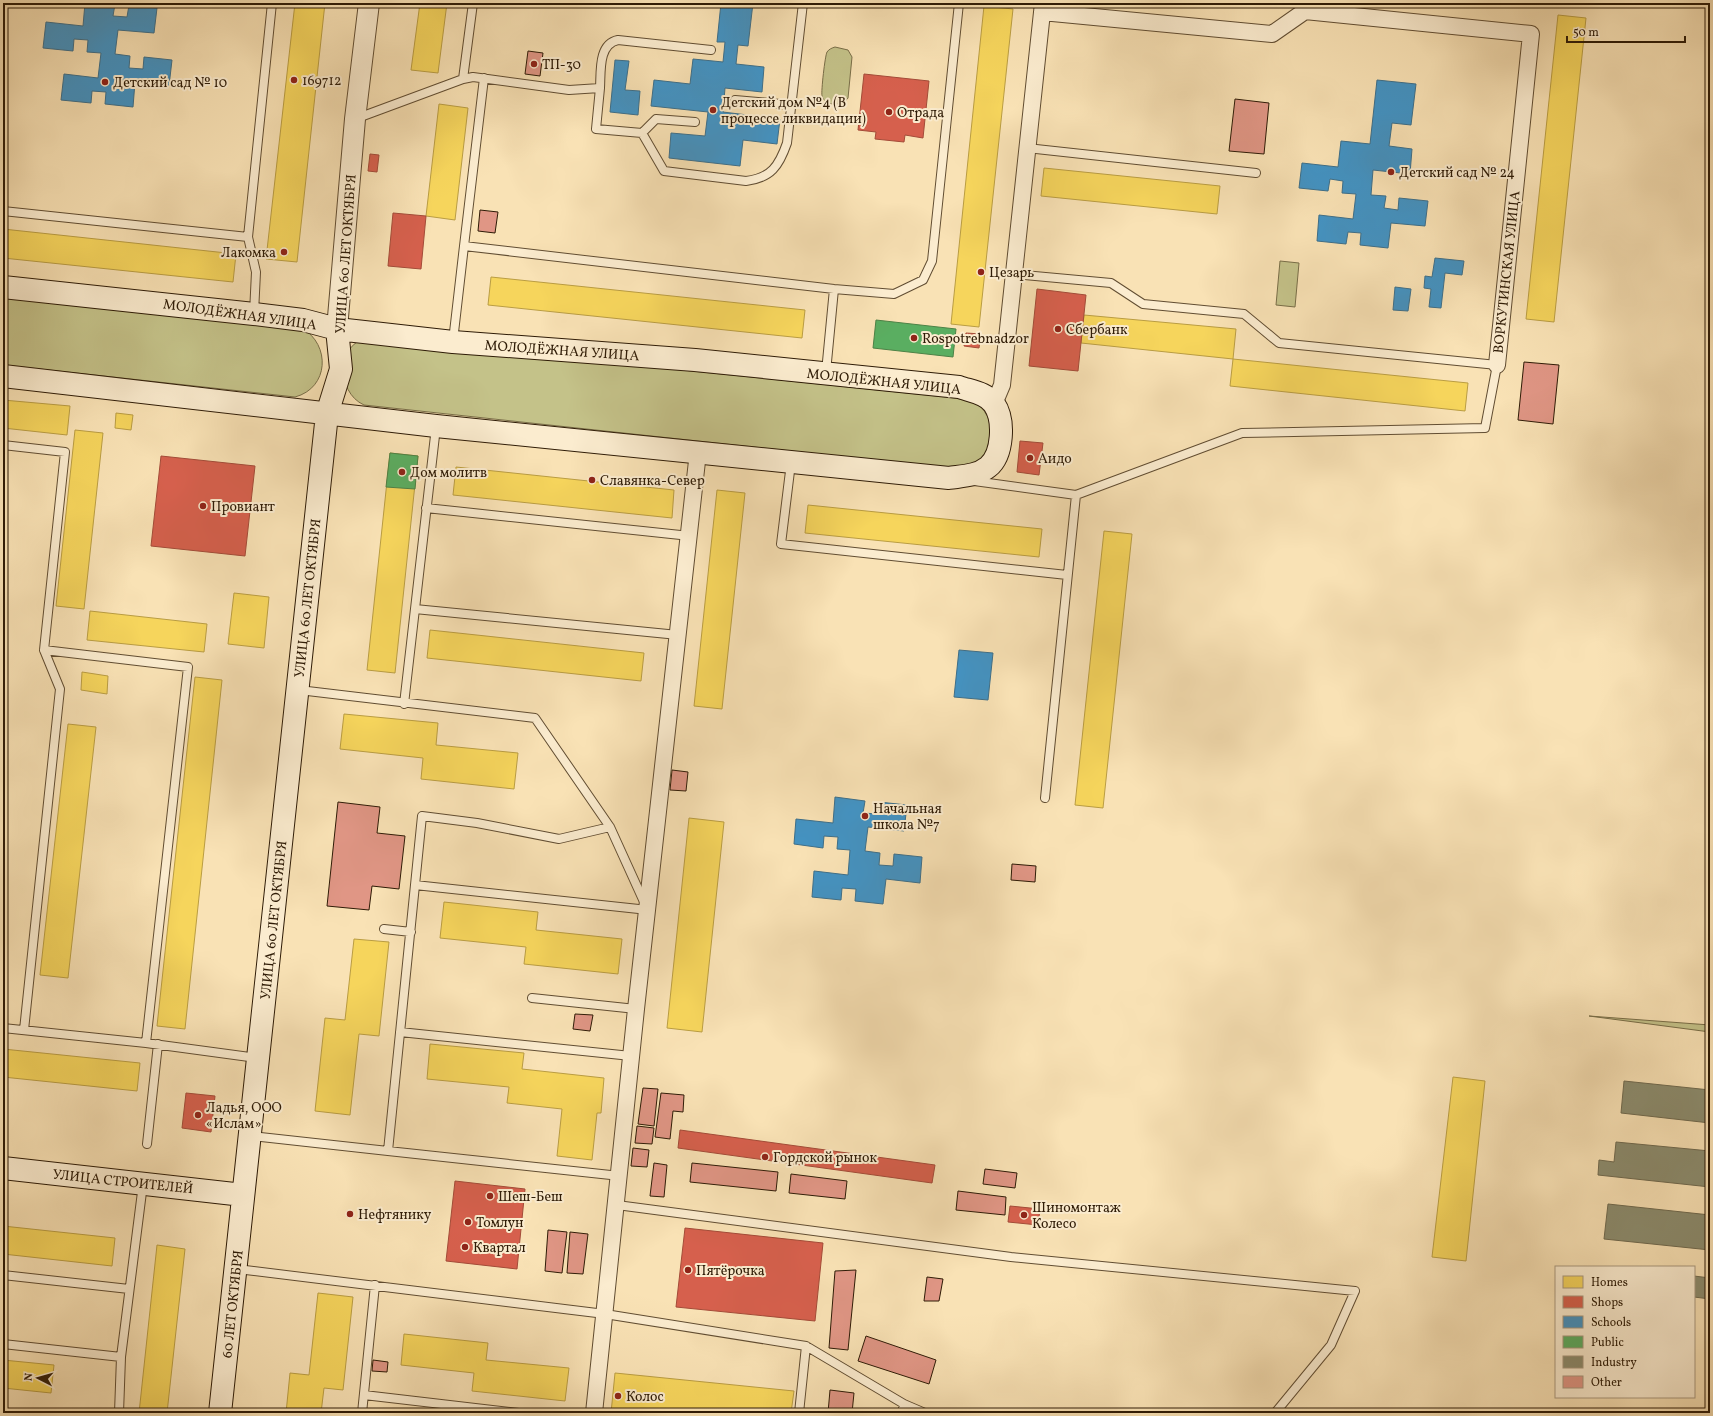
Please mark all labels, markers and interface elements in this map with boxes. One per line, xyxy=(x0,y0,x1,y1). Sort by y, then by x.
scale bar xyxy=(1567,18,1685,44)
text: 50 m xyxy=(1573,25,1599,41)
place label: ТП-30 xyxy=(542,56,581,75)
marker: ТП-30 xyxy=(529,59,539,69)
place label: 169712 xyxy=(302,72,342,91)
place label: Детский сад № 10 xyxy=(113,74,227,93)
marker: 169712 xyxy=(289,75,299,85)
marker: Детский сад № 10 xyxy=(100,77,110,87)
place label: Детский дом №4 (В процессе ликвидации) xyxy=(721,94,866,129)
place label: Отрада xyxy=(897,104,944,123)
marker: Детский дом №4 (В процессе ликвидации) xyxy=(708,105,718,115)
marker: Отрада xyxy=(884,107,894,117)
place label: Детский сад № 24 xyxy=(1399,164,1515,183)
marker: Детский сад № 24 xyxy=(1386,167,1396,177)
street label: УЛИЦА 60 ЛЕТ ОКТЯБРЯ xyxy=(331,174,362,335)
street label: ВОРКУТИНСКАЯ УЛИЦА xyxy=(1490,190,1525,354)
place label: Лакомка xyxy=(221,244,276,263)
marker: Лакомка xyxy=(279,247,289,257)
place label: Цезарь xyxy=(989,264,1034,283)
marker: Цезарь xyxy=(976,267,986,277)
street label: МОЛОДЁЖНАЯ УЛИЦА xyxy=(162,295,318,336)
place label: Сбербанк xyxy=(1066,321,1128,340)
marker: Сбербанк xyxy=(1053,324,1063,334)
place label: Rospotrebnadzor xyxy=(922,330,1029,349)
marker: Rospotrebnadzor xyxy=(909,333,919,343)
street label: МОЛОДЁЖНАЯ УЛИЦА xyxy=(484,337,640,366)
street label: МОЛОДЁЖНАЯ УЛИЦА xyxy=(806,365,962,400)
place label: Аидо xyxy=(1038,450,1072,469)
marker: Аидо xyxy=(1025,453,1035,463)
place label: Дом молитв xyxy=(410,464,487,483)
marker: Дом молитв xyxy=(397,467,407,477)
place label: Славянка-Север xyxy=(600,472,705,491)
marker: Славянка-Север xyxy=(587,475,597,485)
place label: Провиант xyxy=(211,498,275,517)
marker: Провиант xyxy=(198,501,208,511)
street label: УЛИЦА 60 ЛЕТ ОКТЯБРЯ xyxy=(291,518,326,679)
place label: Начальная школа №7 xyxy=(873,800,942,835)
marker: Начальная школа №7 xyxy=(860,811,870,821)
street label: УЛИЦА 60 ЛЕТ ОКТЯБРЯ xyxy=(257,840,292,1001)
place label: Ладья, ООО «Ислам» xyxy=(206,1099,282,1134)
marker: Ладья, ООО «Ислам» xyxy=(193,1110,203,1120)
place label: Гордской рынок xyxy=(773,1149,877,1168)
marker: Гордской рынок xyxy=(760,1152,770,1162)
street label: УЛИЦА СТРОИТЕЛЕЙ xyxy=(52,1165,194,1199)
place label: Шеш-Беш xyxy=(498,1188,563,1207)
marker: Шеш-Беш xyxy=(485,1191,495,1201)
place label: Шиномонтаж Колесо xyxy=(1032,1199,1121,1234)
place label: Нефтянику xyxy=(358,1206,432,1225)
marker: Нефтянику xyxy=(345,1209,355,1219)
marker: Шиномонтаж Колесо xyxy=(1019,1210,1029,1220)
place label: Томлун xyxy=(476,1214,524,1233)
marker: Томлун xyxy=(463,1217,473,1227)
place label: Квартал xyxy=(473,1239,526,1258)
marker: Квартал xyxy=(460,1242,470,1252)
street label: 60 ЛЕТ ОКТЯБРЯ xyxy=(218,1249,249,1359)
place label: Пятёрочка xyxy=(696,1262,765,1281)
marker: Пятёрочка xyxy=(683,1265,693,1275)
legend xyxy=(1555,1266,1695,1398)
text: Homes xyxy=(1591,1275,1628,1291)
text: Shops xyxy=(1591,1295,1623,1311)
text: Schools xyxy=(1591,1315,1631,1331)
text: Public xyxy=(1591,1335,1624,1351)
text: Industry xyxy=(1591,1355,1637,1371)
north arrow xyxy=(18,1358,58,1398)
text: N xyxy=(22,1372,37,1382)
text: Other xyxy=(1591,1375,1622,1391)
place label: Колос xyxy=(626,1388,664,1407)
marker: Колос xyxy=(613,1391,623,1401)

